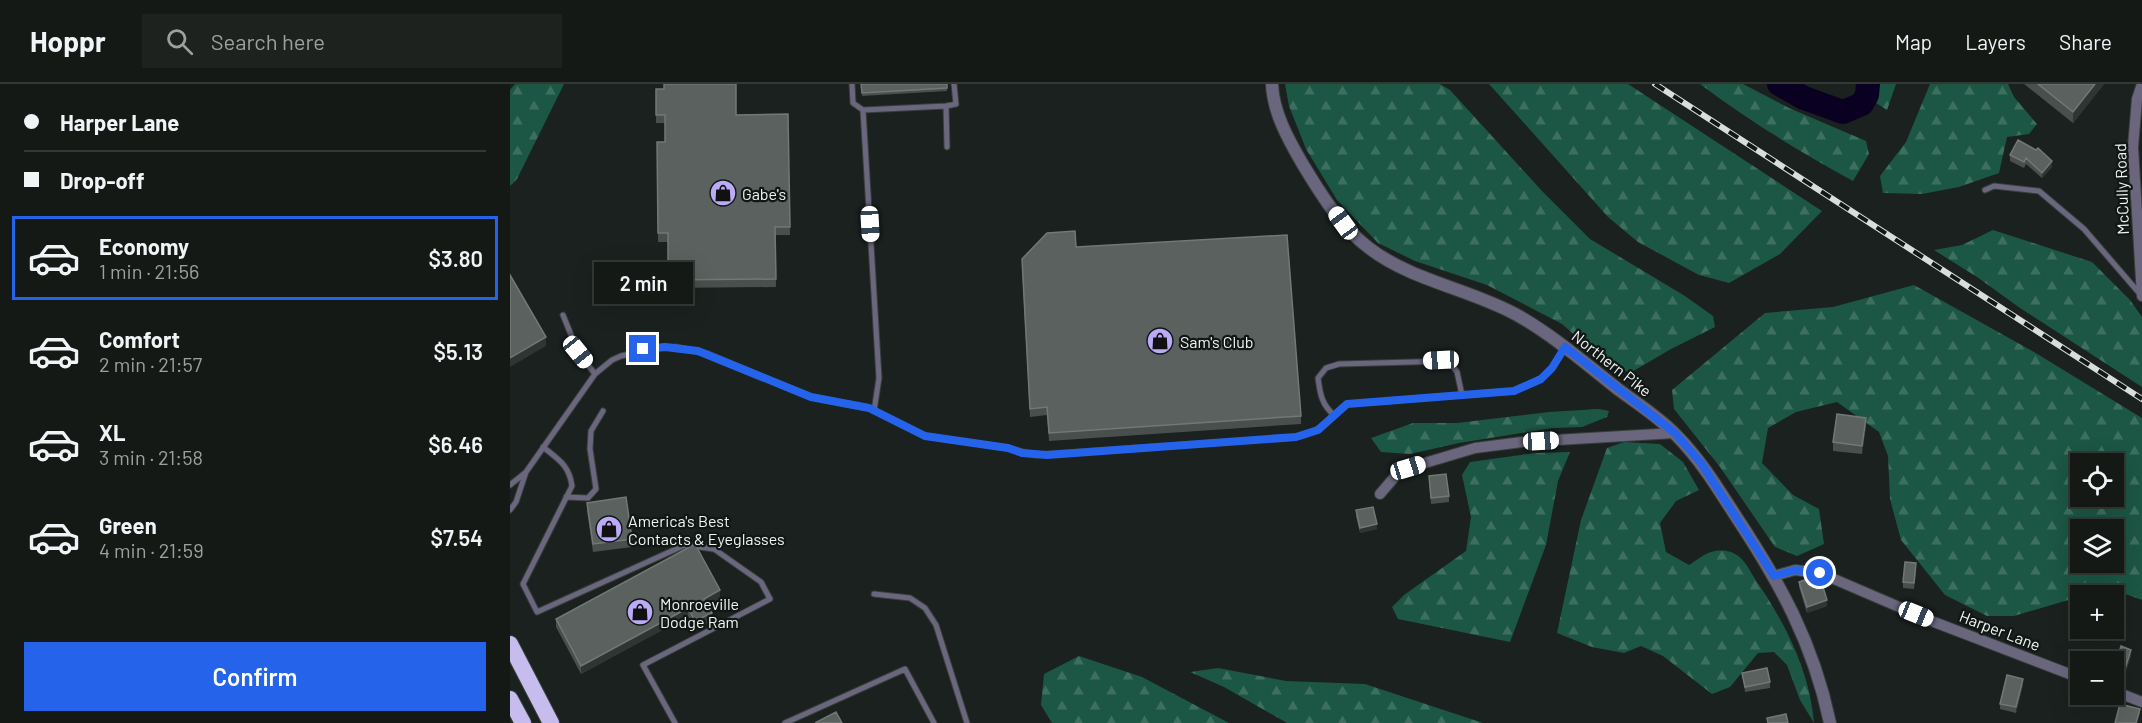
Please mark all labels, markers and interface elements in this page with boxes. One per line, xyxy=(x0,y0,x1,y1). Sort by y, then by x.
search box xyxy=(142,14,562,68)
text: Hoppr xyxy=(30,24,106,58)
icon: search xyxy=(163,25,196,58)
text: Search here xyxy=(211,28,325,54)
text: Map xyxy=(1895,29,1932,54)
text: Layers xyxy=(1965,29,2026,54)
text: Share xyxy=(2059,29,2112,54)
text: Harper Lane xyxy=(60,109,179,135)
street label: McCully Road xyxy=(2110,143,2132,235)
text: Drop-off xyxy=(60,167,144,193)
shop icon: Gabe's xyxy=(708,178,738,208)
place label: Gabe's xyxy=(742,184,786,203)
car xyxy=(1325,203,1361,243)
car xyxy=(860,206,880,242)
icon: car xyxy=(27,231,81,285)
text: Economy xyxy=(99,233,189,259)
text: $3.80 xyxy=(429,245,483,271)
text: 1 min · 21:56 xyxy=(99,259,199,283)
callout: 2 min xyxy=(594,262,692,304)
text: 2 min xyxy=(620,271,667,295)
icon: car xyxy=(27,324,81,378)
text: Comfort xyxy=(99,326,180,352)
shop icon: Sam's Club xyxy=(1145,326,1175,356)
street label: Northern Pike xyxy=(1568,326,1656,400)
car xyxy=(560,332,596,372)
place label: Sam's Club xyxy=(1180,332,1254,351)
route end xyxy=(629,335,656,362)
text: $5.13 xyxy=(433,338,483,364)
car xyxy=(1423,350,1459,370)
text: 2 min · 21:57 xyxy=(99,352,202,376)
icon: car xyxy=(27,417,81,471)
text: XL xyxy=(99,419,125,445)
text: $6.46 xyxy=(428,431,483,457)
car xyxy=(1523,431,1559,451)
text: 3 min · 21:58 xyxy=(99,445,203,469)
map controls xyxy=(2070,453,2124,705)
button: locate xyxy=(2070,453,2124,507)
car xyxy=(1388,454,1428,482)
icon: car xyxy=(27,510,81,564)
place label: America's Best Contacts & Eyeglasses xyxy=(628,511,785,548)
text: Green xyxy=(99,512,157,538)
shop icon: America's Best Contacts & Eyeglasses xyxy=(594,514,624,544)
button: layers xyxy=(2070,519,2124,573)
text: $7.54 xyxy=(431,524,483,550)
text: 4 min · 21:59 xyxy=(99,538,204,562)
route start xyxy=(1806,559,1833,586)
button: + xyxy=(2070,585,2124,639)
place label: Monroeville Dodge Ram xyxy=(660,594,739,631)
shop icon: Monroeville Dodge Ram xyxy=(625,597,655,627)
car xyxy=(1896,599,1936,629)
street label: Harper Lane xyxy=(1957,606,2043,654)
button: Confirm xyxy=(24,642,486,711)
button: − xyxy=(2070,651,2124,705)

